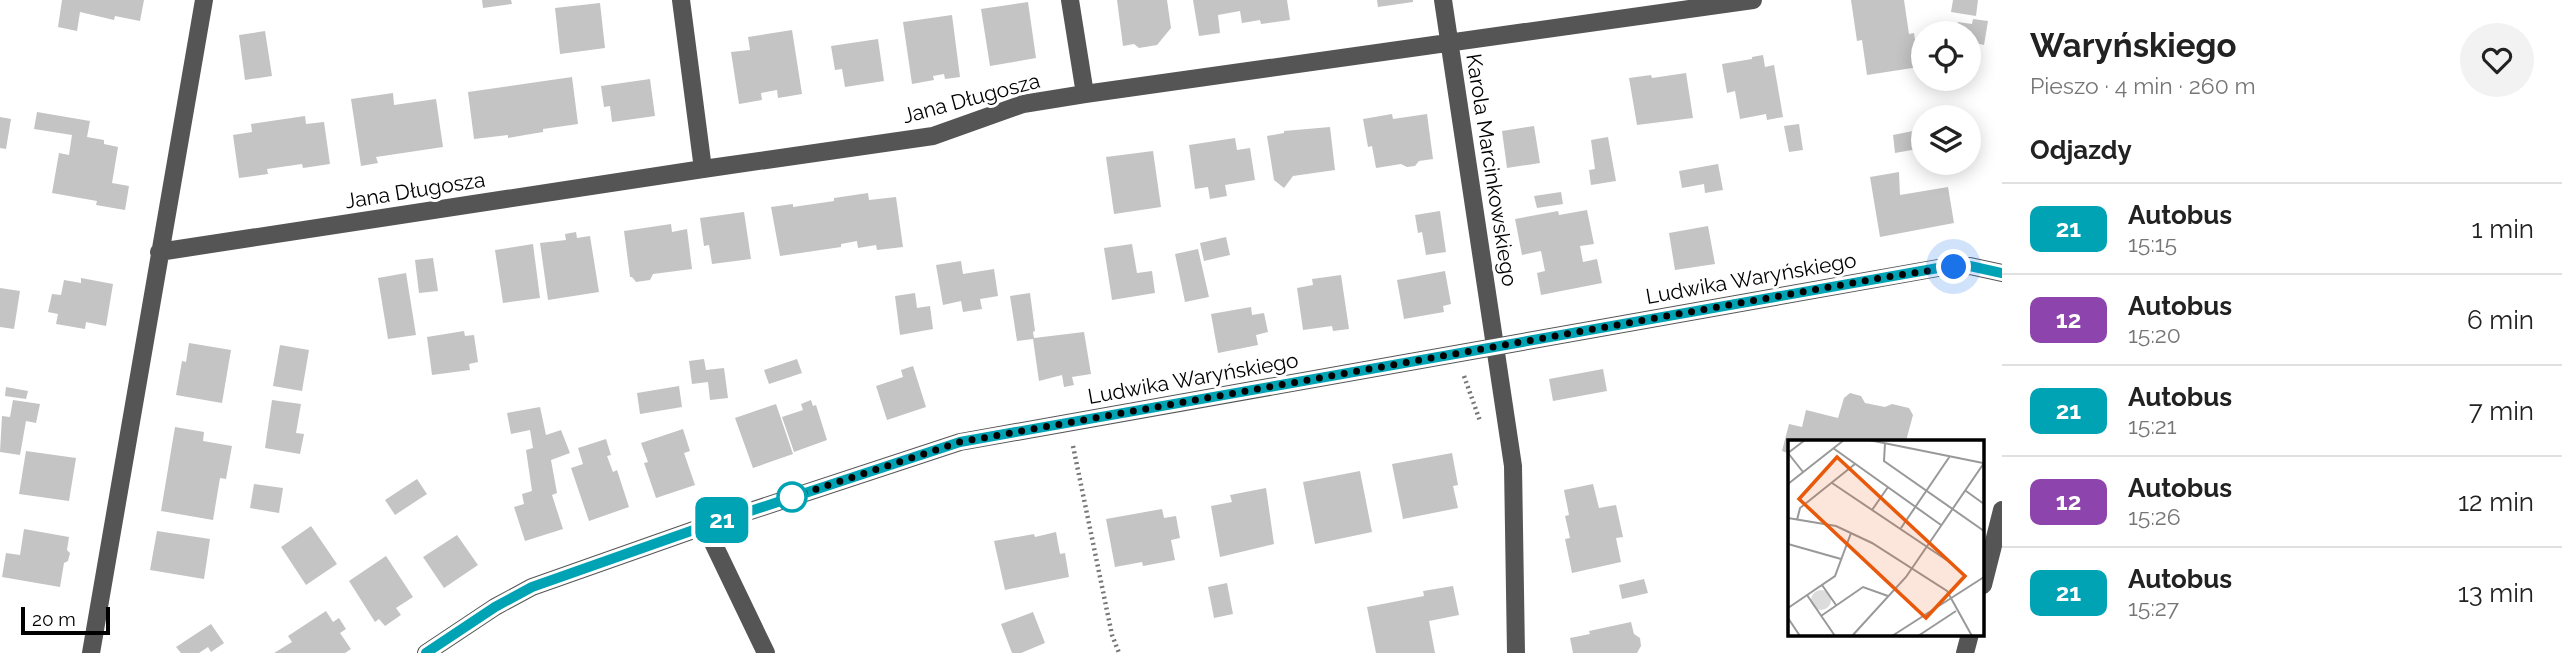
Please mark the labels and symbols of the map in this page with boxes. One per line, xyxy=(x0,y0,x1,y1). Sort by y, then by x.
street label: Karola Marcinkowskiego xyxy=(1461,52,1523,288)
street label: Jana Długosza xyxy=(899,68,1043,128)
street label: Jana Długosza xyxy=(343,167,487,213)
street label: Ludwika Waryńskiego xyxy=(1644,247,1858,309)
your location xyxy=(1936,249,1971,284)
street label: Ludwika Waryńskiego xyxy=(1086,347,1300,409)
inset map xyxy=(1788,440,1984,636)
unlabelled marker xyxy=(777,482,807,512)
line badge: 21 xyxy=(690,497,754,543)
scale bar xyxy=(21,604,110,636)

